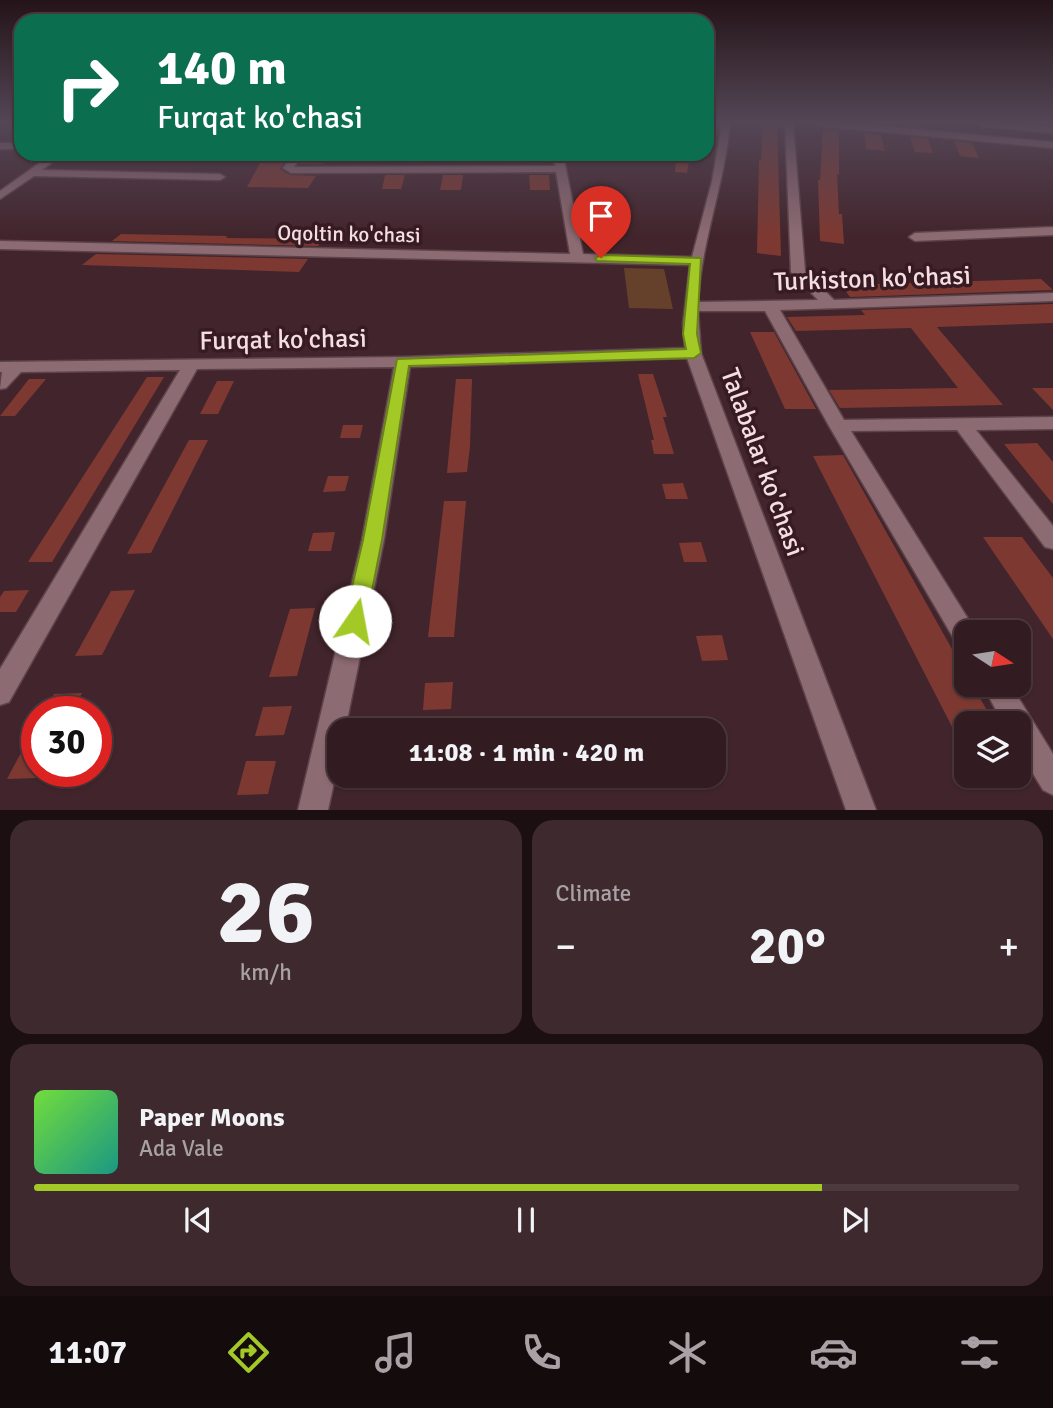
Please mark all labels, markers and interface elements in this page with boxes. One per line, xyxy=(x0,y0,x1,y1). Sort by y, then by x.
text: 140 m xyxy=(157,38,287,98)
icon: right xyxy=(42,42,133,133)
text: Furqat ko'chasi xyxy=(157,98,363,137)
pin xyxy=(571,186,631,258)
icon: arrive xyxy=(582,197,620,235)
street label: Oqoltin ko'chasi xyxy=(277,220,421,248)
street label: Turkiston ko'chasi xyxy=(773,260,971,298)
street label: Furqat ko'chasi xyxy=(199,323,367,357)
street label: Talabalar ko'chasi xyxy=(713,364,811,561)
position arrow xyxy=(318,584,392,658)
north arrow xyxy=(954,620,1031,696)
map controls xyxy=(954,620,1031,788)
speed limit sign: 30 xyxy=(21,696,112,787)
button: layers xyxy=(954,711,1031,788)
text: 11:08 · 1 min · 420 m xyxy=(409,737,644,769)
text: 26 xyxy=(217,856,315,969)
text: Climate xyxy=(556,879,631,908)
text: 20° xyxy=(749,914,826,978)
text: − xyxy=(556,923,576,970)
text: + xyxy=(998,923,1019,970)
text: km/h xyxy=(240,958,292,987)
text: Paper Moons xyxy=(139,1102,285,1134)
text: Ada Vale xyxy=(139,1134,224,1163)
icon: previous xyxy=(179,1201,217,1239)
icon: pause xyxy=(507,1201,545,1239)
icon: next xyxy=(836,1201,874,1239)
icon: directions xyxy=(224,1328,273,1377)
icon: music xyxy=(371,1328,420,1377)
icon: phone xyxy=(517,1328,566,1377)
icon: climate xyxy=(663,1328,712,1377)
icon: car xyxy=(809,1328,858,1377)
icon: filters xyxy=(955,1328,1004,1377)
text: 11:07 xyxy=(49,1333,127,1372)

